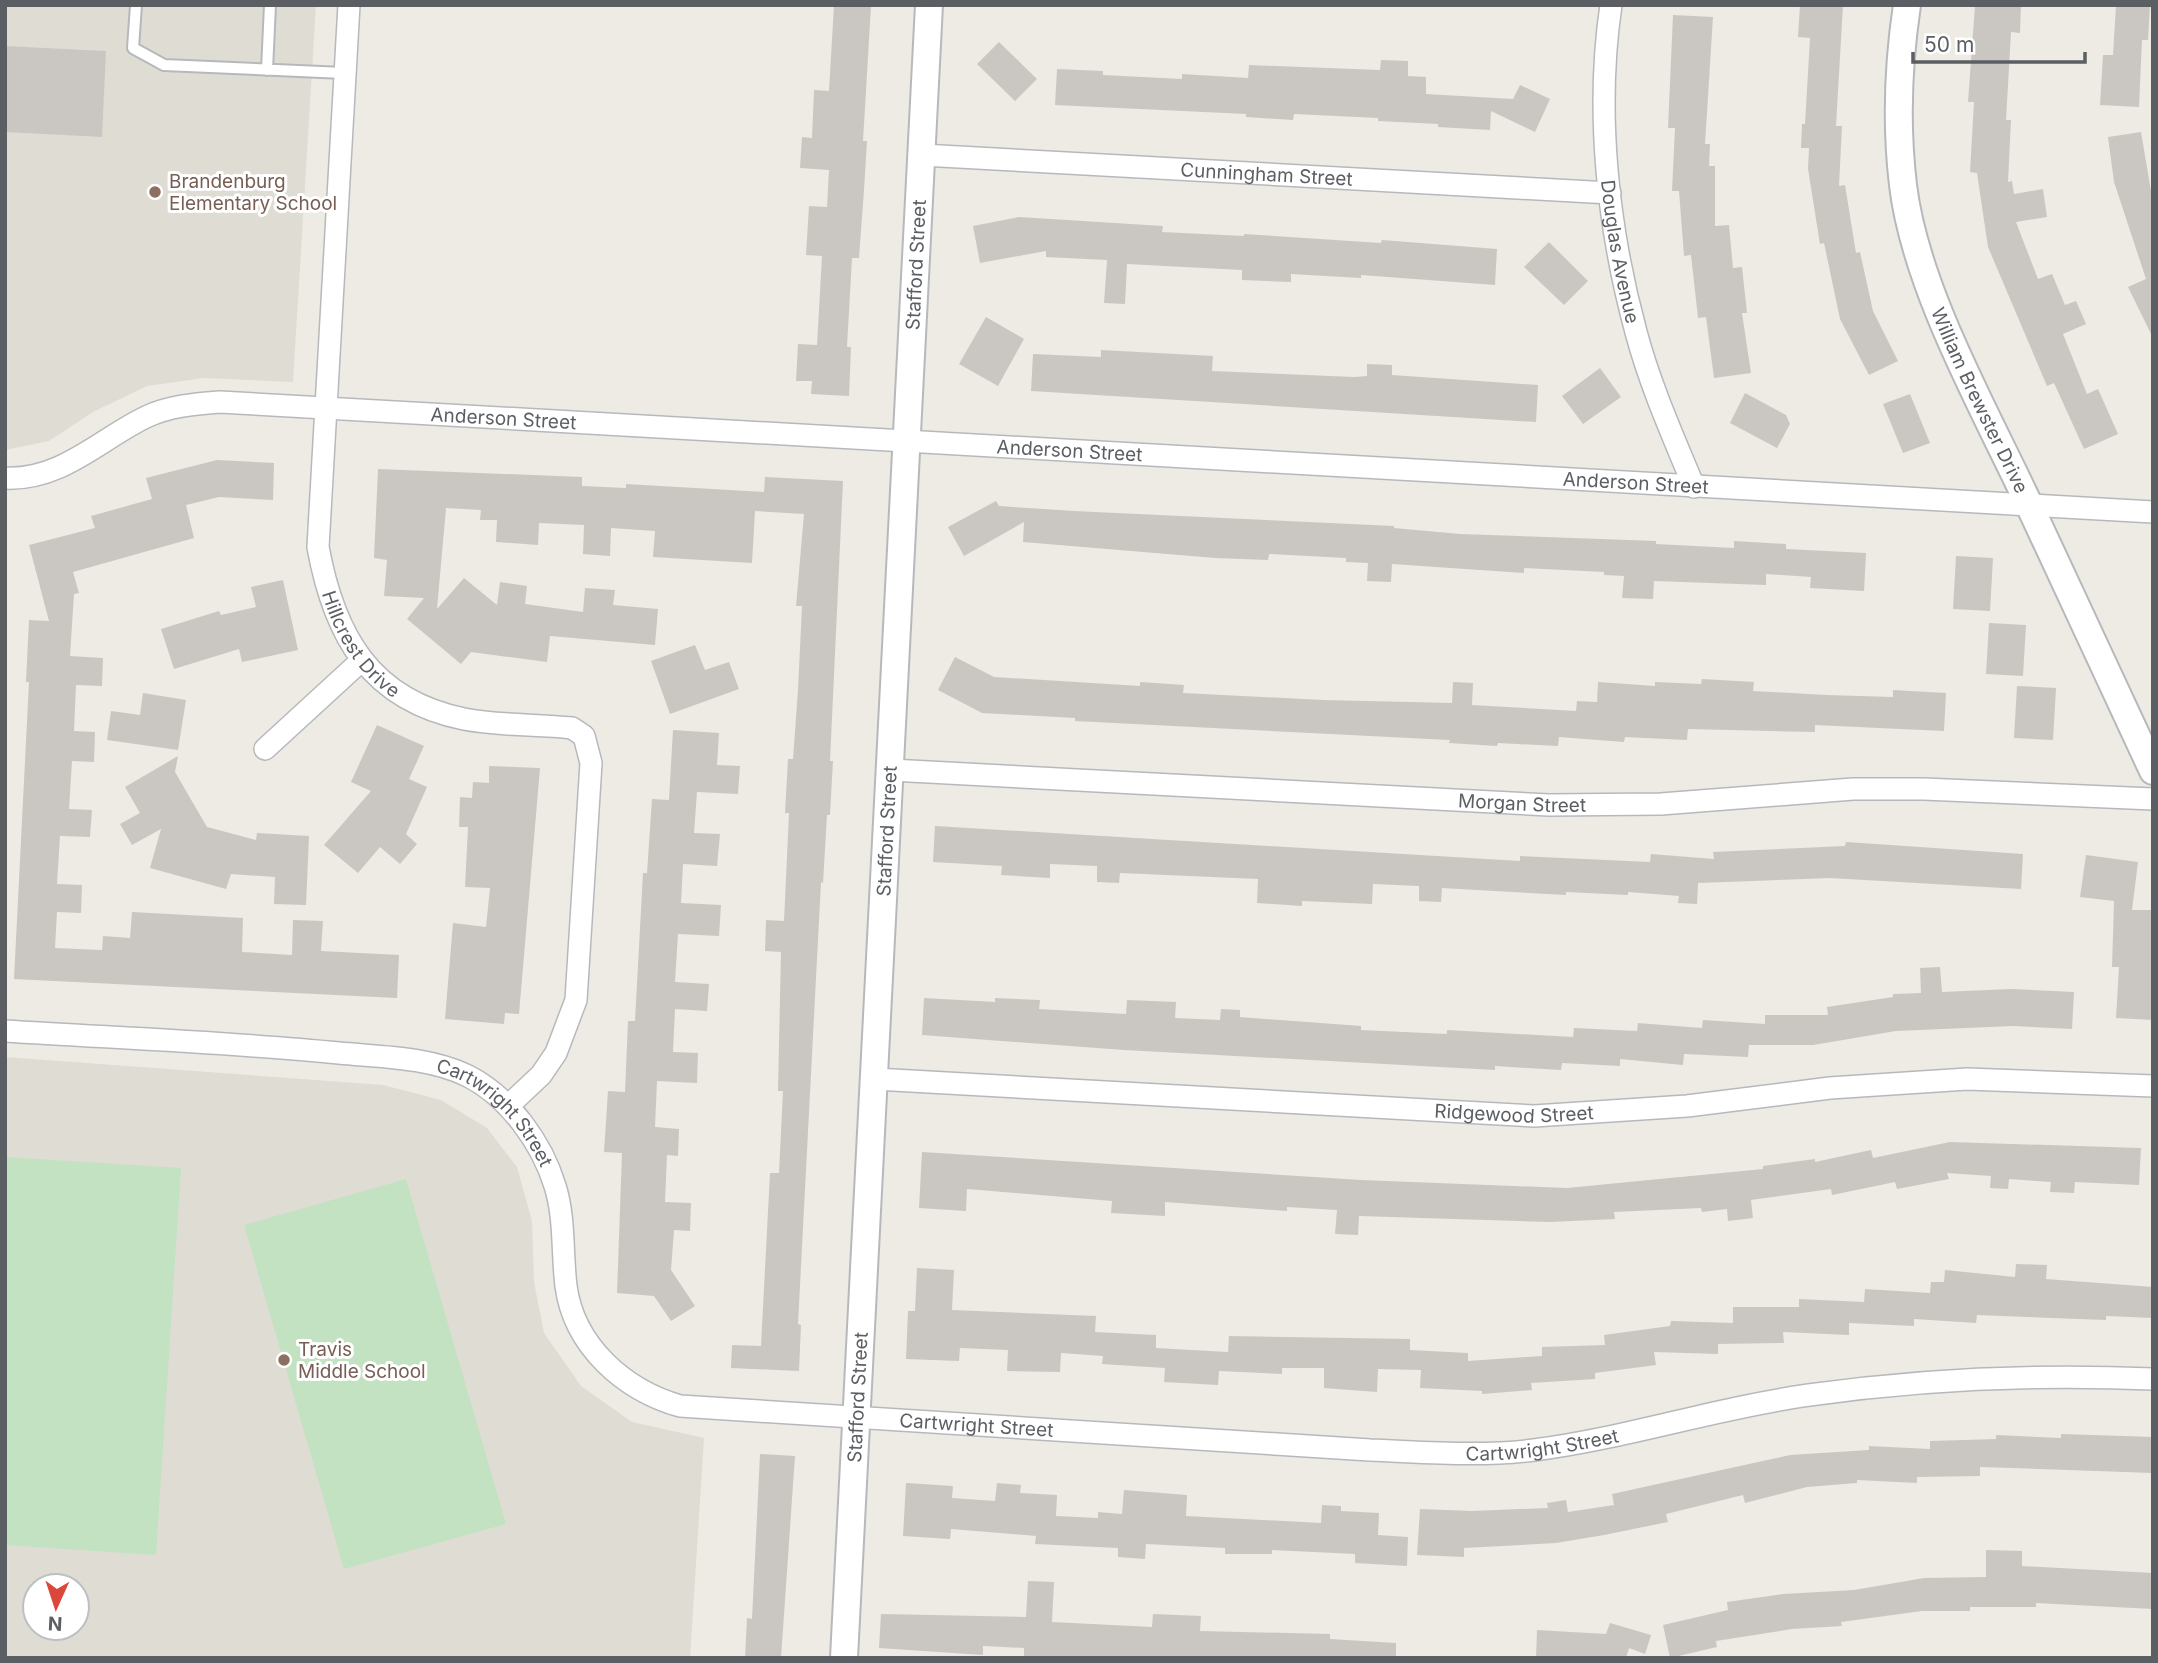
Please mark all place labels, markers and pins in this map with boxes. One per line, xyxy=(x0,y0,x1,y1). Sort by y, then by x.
place label: Brandenburg Elementary School xyxy=(169,170,337,215)
marker: Brandenburg Elementary School xyxy=(147,184,163,200)
place label: Travis Middle School xyxy=(298,1338,426,1383)
marker: Travis Middle School xyxy=(276,1352,292,1368)

